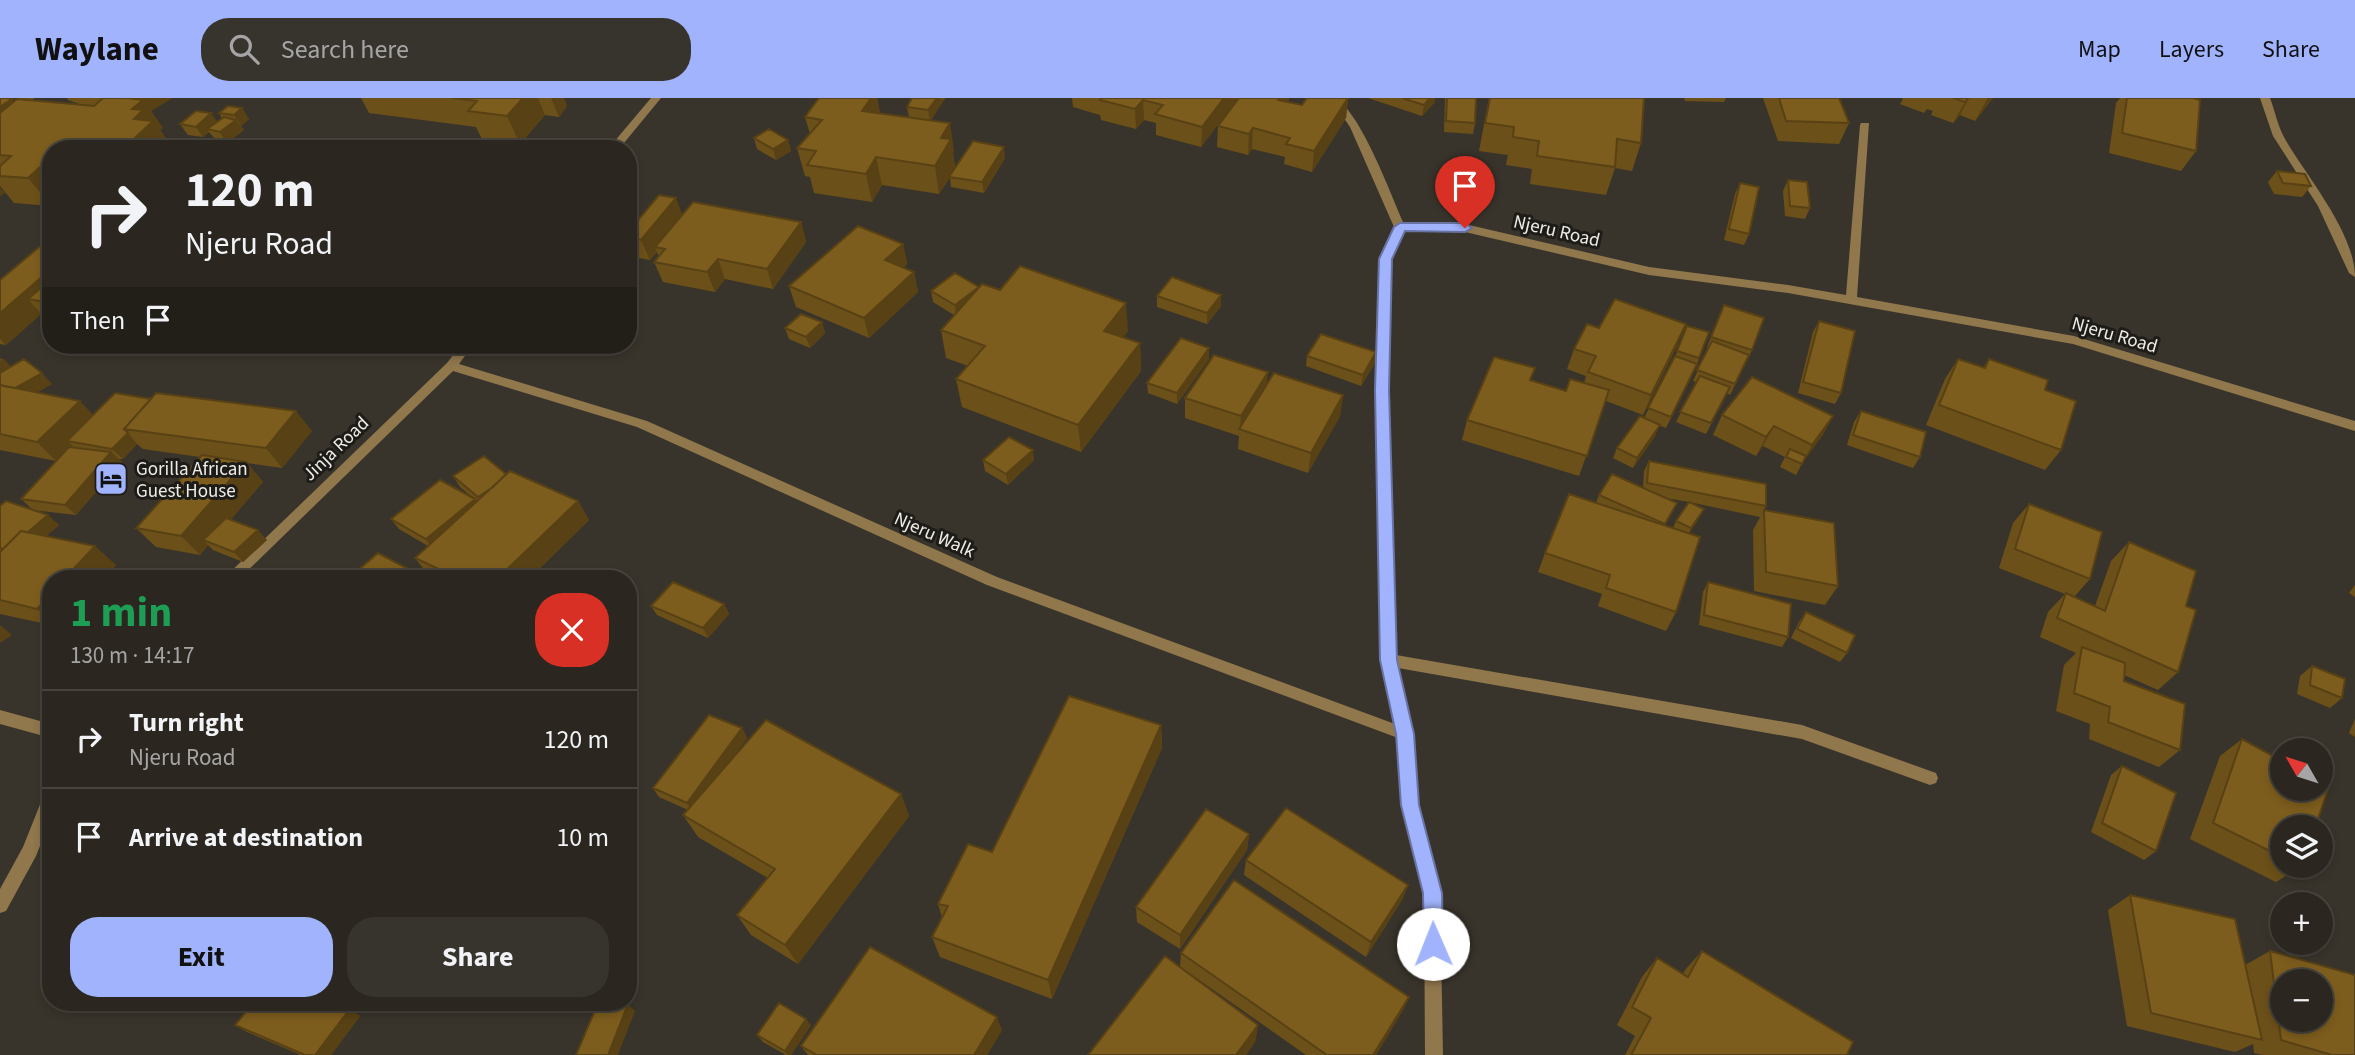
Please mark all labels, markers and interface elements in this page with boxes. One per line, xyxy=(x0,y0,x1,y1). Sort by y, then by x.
search box xyxy=(201,18,691,81)
text: Waylane xyxy=(35,26,159,73)
icon: search xyxy=(225,30,263,68)
text: Search here xyxy=(281,31,409,68)
text: Map xyxy=(2078,32,2121,67)
text: Layers xyxy=(2159,32,2224,67)
text: Share xyxy=(2262,32,2320,67)
text: 120 m xyxy=(185,156,314,226)
pin xyxy=(1435,156,1495,228)
icon: arrive xyxy=(1446,167,1484,205)
icon: right xyxy=(70,168,161,259)
street label: Njeru Road xyxy=(1511,208,1603,255)
text: Njeru Road xyxy=(185,221,333,267)
icon: arrive xyxy=(139,301,177,339)
text: Then xyxy=(70,302,125,339)
street label: Njeru Road xyxy=(2069,310,2161,361)
street label: Jinja Road xyxy=(297,411,375,488)
place label: Gorilla African Guest House xyxy=(136,456,248,505)
hotel icon: Gorilla African Guest House xyxy=(92,460,130,498)
street label: Njeru Walk xyxy=(890,506,980,565)
text: 1 min xyxy=(70,583,172,643)
button: close xyxy=(535,593,609,667)
text: 130 m · 14:17 xyxy=(70,639,194,672)
text: Turn right xyxy=(129,704,244,741)
icon: right xyxy=(70,720,108,758)
text: 120 m xyxy=(543,721,609,758)
north arrow xyxy=(2270,738,2333,802)
map controls xyxy=(2270,738,2333,1032)
text: Njeru Road xyxy=(129,741,235,774)
button: layers xyxy=(2270,815,2333,878)
icon: arrive xyxy=(70,818,108,856)
text: Arrive at destination xyxy=(129,819,363,856)
text: 10 m xyxy=(556,819,609,856)
button: + xyxy=(2270,892,2333,955)
position arrow xyxy=(1396,907,1470,981)
button: Exit xyxy=(70,917,333,997)
button: Share xyxy=(347,917,609,997)
button: − xyxy=(2270,969,2333,1032)

